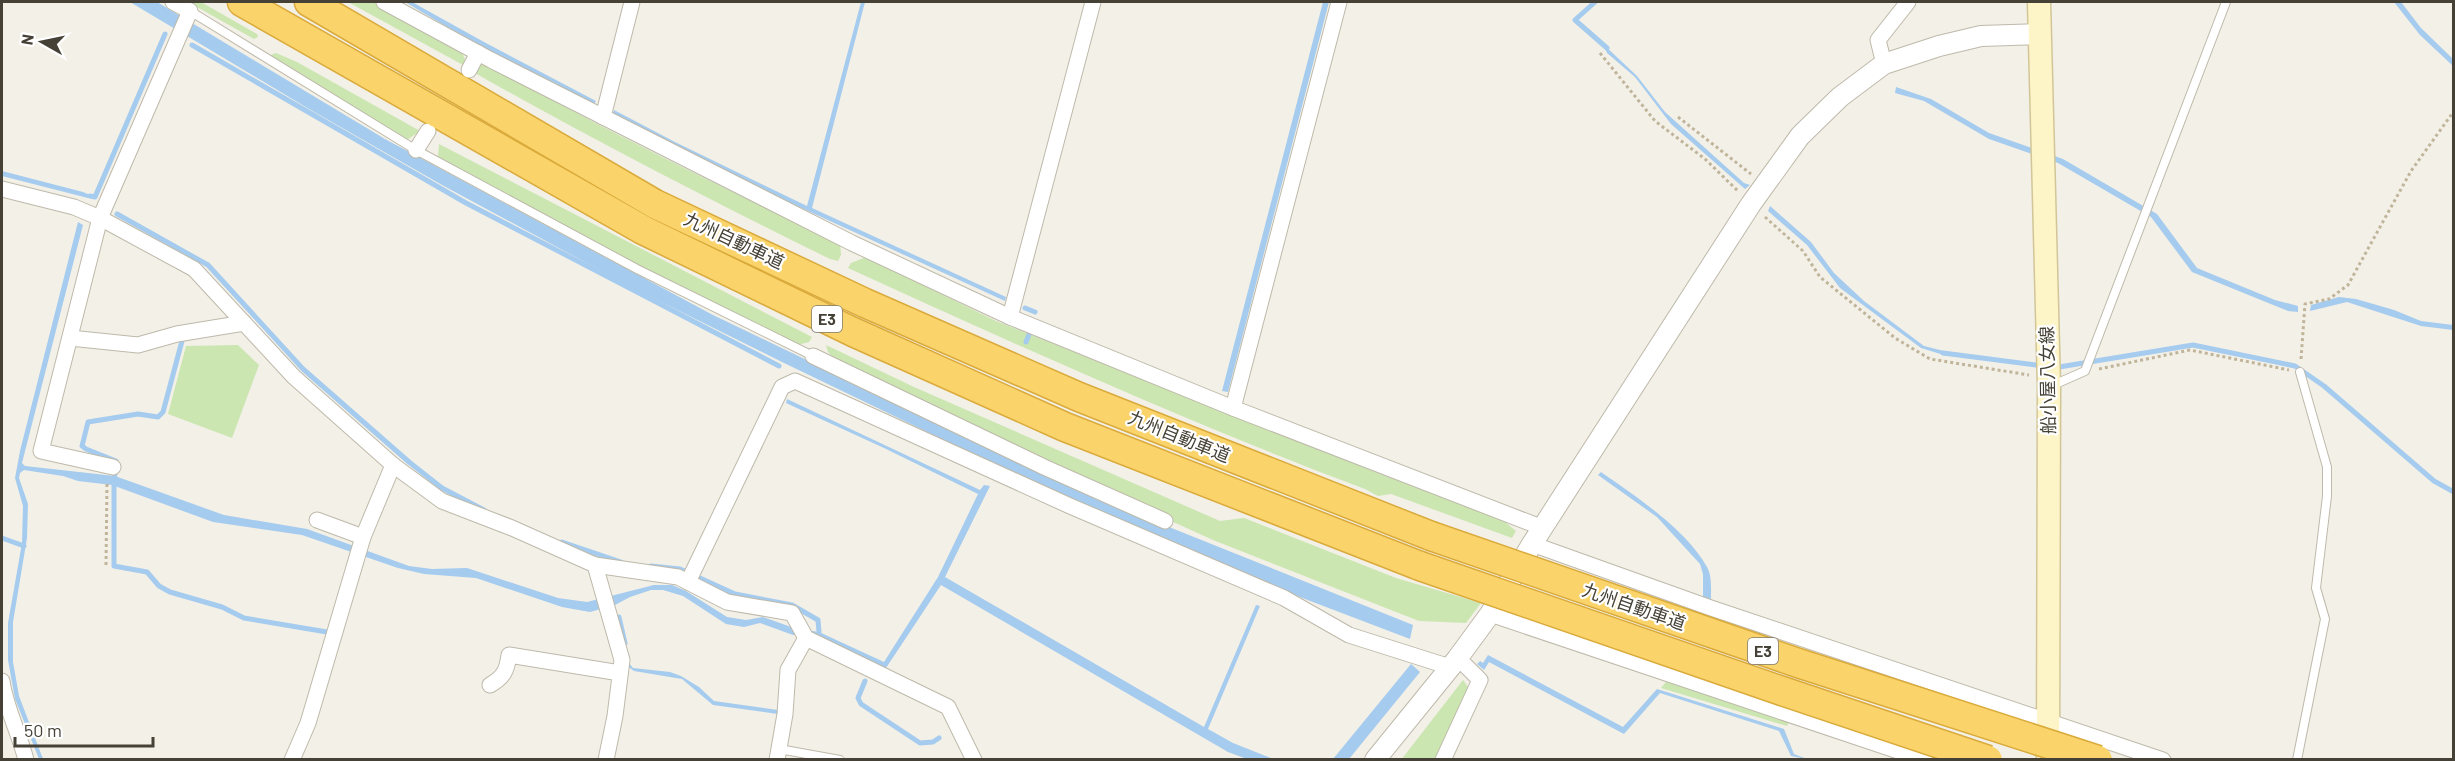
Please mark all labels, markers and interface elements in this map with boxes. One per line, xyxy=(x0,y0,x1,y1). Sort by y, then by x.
north arrow xyxy=(12,12,72,72)
text: N xyxy=(16,33,37,46)
street label: 九州自動車道 xyxy=(681,207,788,273)
road number: E3 xyxy=(812,306,842,332)
street label: 船小屋八女線 xyxy=(2035,326,2059,434)
street label: 九州自動車道 xyxy=(1125,406,1234,467)
street label: 九州自動車道 xyxy=(1580,578,1689,634)
road number: E3 xyxy=(1748,638,1778,664)
scale bar xyxy=(15,710,153,748)
text: 50 m xyxy=(24,719,62,741)

